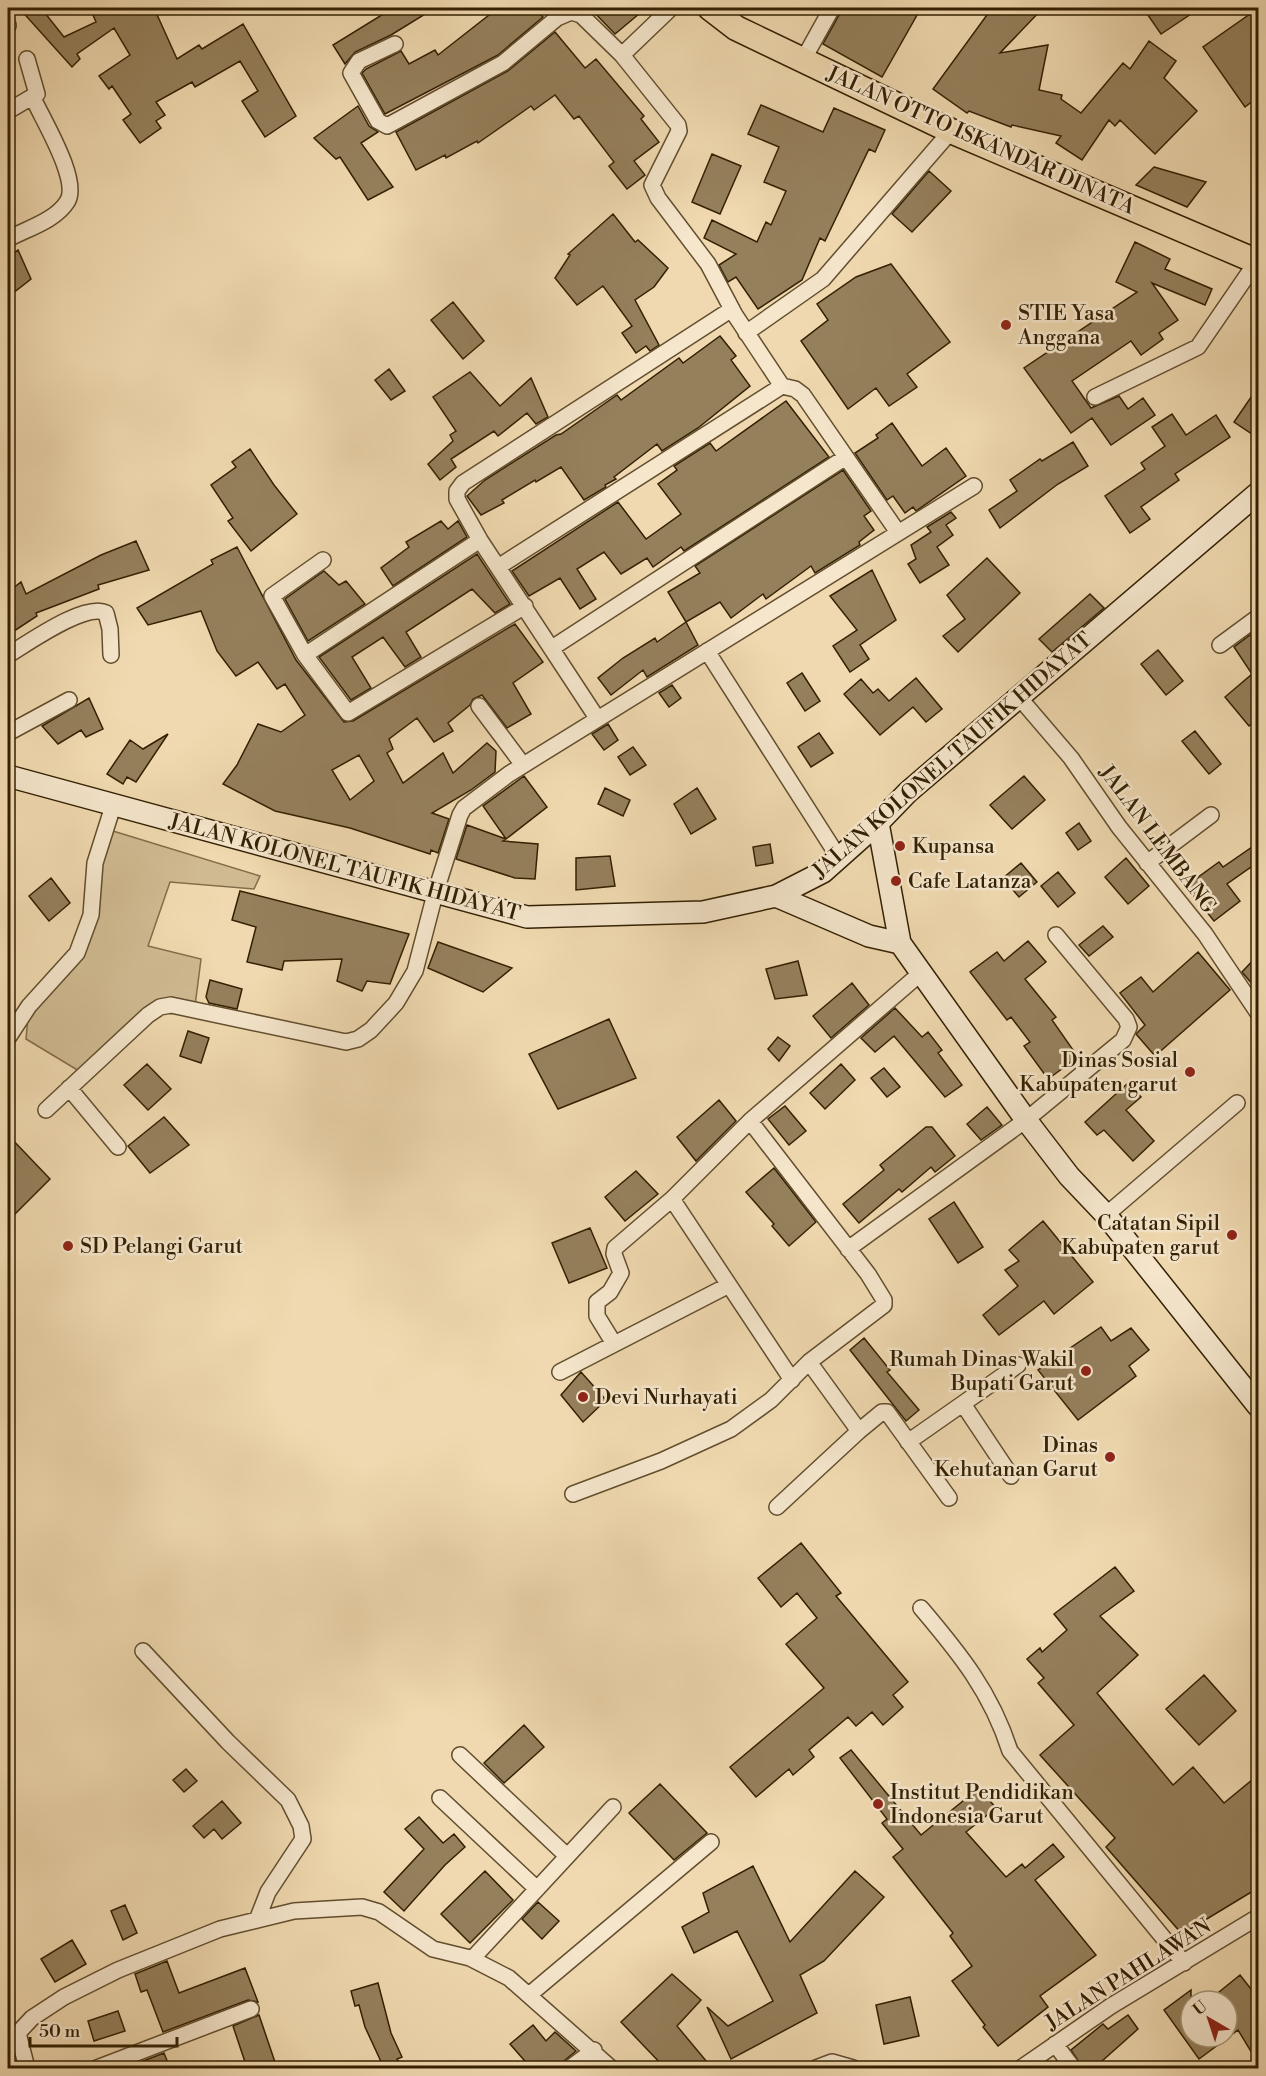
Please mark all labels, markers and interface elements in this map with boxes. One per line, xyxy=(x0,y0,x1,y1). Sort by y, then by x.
street label: JALAN OTTO ISKANDAR DINATA xyxy=(822,61,1139,221)
place label: STIE Yasa Anggana xyxy=(1017,301,1115,351)
marker: STIE Yasa Anggana xyxy=(999,318,1013,332)
street label: JALAN KOLONEL TAUFIK HIDAYAT xyxy=(807,627,1098,885)
street label: JALAN LEMBANG xyxy=(1092,760,1222,919)
street label: JALAN KOLONEL TAUFIK HIDAYAT xyxy=(166,808,523,927)
place label: Kupansa xyxy=(912,834,995,860)
marker: Kupansa xyxy=(893,839,907,853)
place label: Cafe Latanza xyxy=(908,869,1032,895)
marker: Cafe Latanza xyxy=(889,874,903,888)
place label: Dinas Sosial Kabupaten garut xyxy=(1019,1048,1179,1098)
marker: Dinas Sosial Kabupaten garut xyxy=(1183,1065,1197,1079)
place label: Catatan Sipil Kabupaten garut xyxy=(1061,1211,1221,1261)
marker: Catatan Sipil Kabupaten garut xyxy=(1225,1228,1239,1242)
place label: SD Pelangi Garut xyxy=(80,1234,244,1260)
marker: SD Pelangi Garut xyxy=(61,1239,75,1253)
place label: Rumah Dinas Wakil Bupati Garut xyxy=(889,1347,1075,1397)
marker: Rumah Dinas Wakil Bupati Garut xyxy=(1079,1364,1093,1378)
place label: Devi Nurhayati xyxy=(595,1385,738,1411)
marker: Devi Nurhayati xyxy=(576,1390,590,1404)
place label: Dinas Kehutanan Garut xyxy=(934,1433,1099,1483)
marker: Dinas Kehutanan Garut xyxy=(1103,1450,1117,1464)
place label: Institut Pendidikan Indonesia Garut xyxy=(890,1780,1074,1830)
marker: Institut Pendidikan Indonesia Garut xyxy=(871,1797,885,1811)
street label: JALAN PAHLAWAN xyxy=(1040,1913,1216,2037)
north arrow xyxy=(1179,1989,1239,2049)
text: U xyxy=(1189,1996,1212,2020)
scale bar xyxy=(30,2010,177,2048)
text: 50 m xyxy=(39,2020,81,2043)

